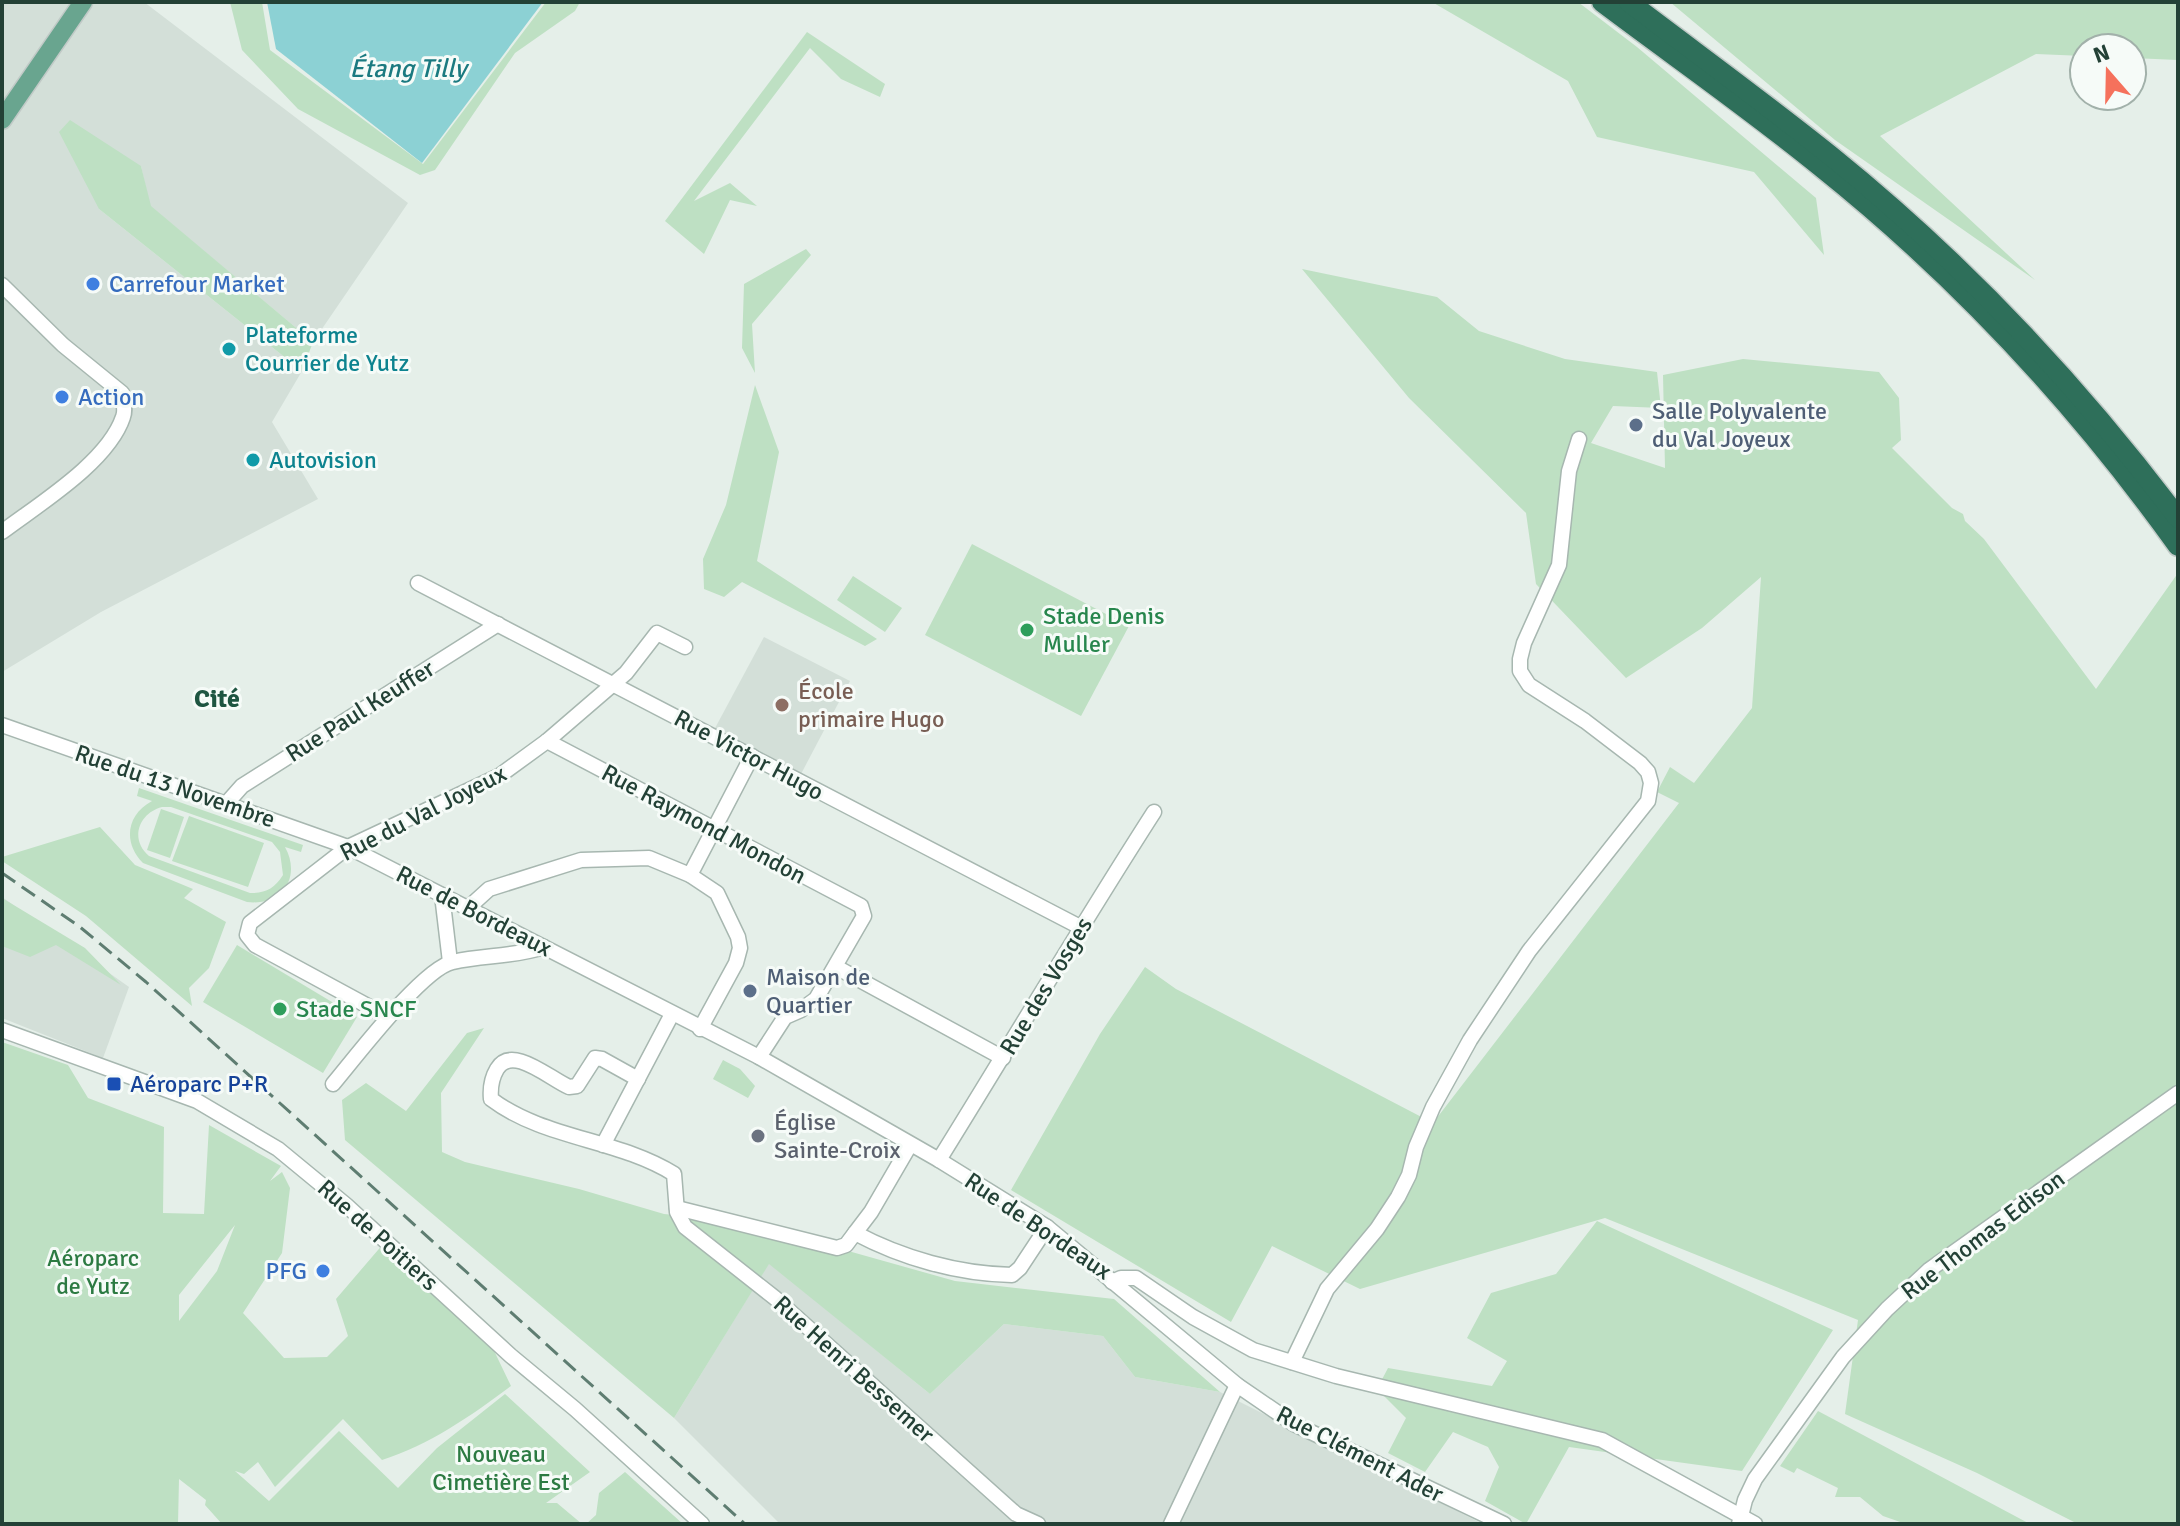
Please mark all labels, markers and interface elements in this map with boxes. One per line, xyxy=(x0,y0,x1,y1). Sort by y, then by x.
north arrow xyxy=(2068,32,2148,112)
text: N xyxy=(2090,38,2113,69)
water label: Étang Tilly xyxy=(349,53,469,85)
place label: Carrefour Market xyxy=(109,269,285,299)
marker: Carrefour Market xyxy=(84,275,102,293)
place label: Plateforme Courrier de Yutz xyxy=(245,320,409,378)
marker: Plateforme Courrier de Yutz xyxy=(220,340,238,358)
place label: Action xyxy=(78,382,144,412)
marker: Action xyxy=(53,388,71,406)
place label: Salle Polyvalente du Val Joyeux xyxy=(1652,396,1827,454)
marker: Salle Polyvalente du Val Joyeux xyxy=(1627,416,1645,434)
place label: Autovision xyxy=(269,445,377,475)
marker: Autovision xyxy=(244,451,262,469)
place label: Stade Denis Muller xyxy=(1043,601,1164,659)
marker: Stade Denis Muller xyxy=(1018,621,1036,639)
street label: Rue Paul Keuffer xyxy=(280,653,440,769)
place label: École primaire Hugo xyxy=(798,676,944,734)
district label: Cité xyxy=(194,683,240,715)
marker: École primaire Hugo xyxy=(773,696,791,714)
street label: Rue Victor Hugo xyxy=(669,703,829,807)
street label: Rue du 13 Novembre xyxy=(71,738,279,834)
street label: Rue Raymond Mondon xyxy=(597,757,811,891)
street label: Rue du Val Joyeux xyxy=(335,758,511,868)
street label: Rue de Bordeaux xyxy=(391,859,557,963)
street label: Rue des Vosges xyxy=(993,912,1099,1060)
place label: Maison de Quartier xyxy=(766,962,870,1020)
marker: Maison de Quartier xyxy=(741,982,759,1000)
place label: Stade SNCF xyxy=(296,994,416,1024)
marker: Stade SNCF xyxy=(271,1000,289,1018)
place label: Aéroparc P+R xyxy=(130,1069,268,1099)
marker: Aéroparc P+R xyxy=(105,1075,123,1093)
place label: Église Sainte-Croix xyxy=(774,1107,901,1165)
marker: Église Sainte-Croix xyxy=(749,1127,767,1145)
street label: Rue Thomas Edison xyxy=(1895,1164,2071,1306)
street label: Rue de Bordeaux xyxy=(959,1166,1117,1286)
street label: Rue de Poitiers xyxy=(311,1173,445,1297)
park label: Aéroparc de Yutz xyxy=(47,1243,139,1301)
place label: PFG xyxy=(266,1256,307,1286)
marker: PFG xyxy=(314,1262,332,1280)
street label: Rue Henri Bessemer xyxy=(767,1289,941,1449)
street label: Rue Clément Ader xyxy=(1271,1399,1449,1509)
park label: Nouveau Cimetière Est xyxy=(432,1439,570,1497)

